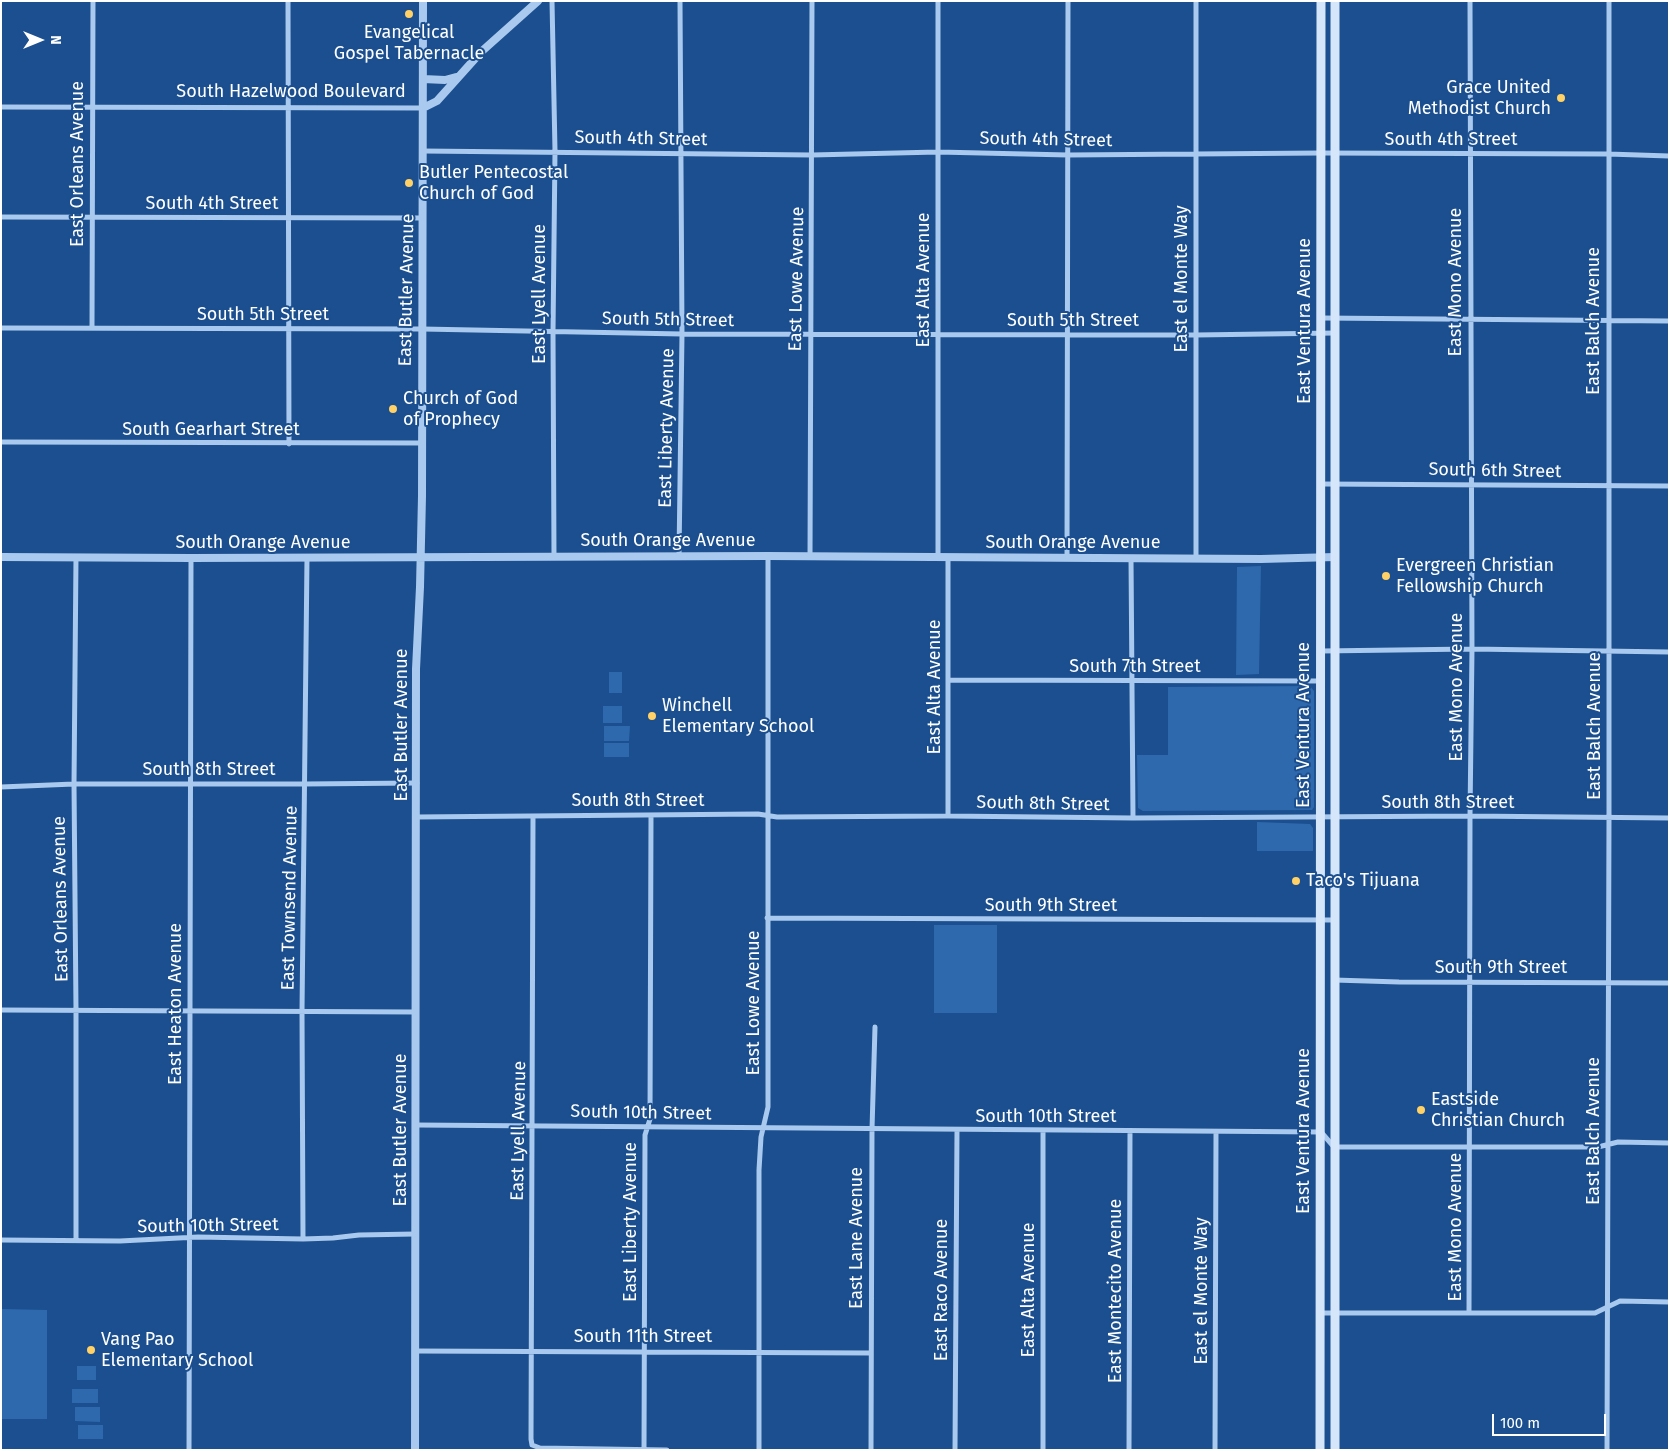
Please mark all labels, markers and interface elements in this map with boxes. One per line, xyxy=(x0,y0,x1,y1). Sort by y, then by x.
marker: Evangelical Gospel Tabernacle xyxy=(403,8,415,20)
north arrow xyxy=(15,15,65,65)
place label: Evangelical Gospel Tabernacle xyxy=(334,22,484,64)
text: N xyxy=(47,35,64,45)
place label: Grace United Methodist Church xyxy=(1408,77,1551,120)
street label: East Orleans Avenue xyxy=(67,81,89,247)
street label: South Hazelwood Boulevard xyxy=(176,81,406,103)
marker: Grace United Methodist Church xyxy=(1555,92,1567,104)
street label: South 4th Street xyxy=(574,127,708,151)
street label: South 4th Street xyxy=(979,128,1113,152)
street label: South 4th Street xyxy=(1385,129,1517,151)
place label: Butler Pentecostal Church of God xyxy=(419,162,568,204)
marker: Butler Pentecostal Church of God xyxy=(403,177,415,189)
street label: South 4th Street xyxy=(146,193,278,215)
street label: East el Monte Way xyxy=(1171,205,1193,353)
street label: East Lowe Avenue xyxy=(785,206,809,352)
street label: East Mono Avenue xyxy=(1445,208,1467,356)
street label: East Butler Avenue xyxy=(395,213,419,367)
street label: East Alta Avenue xyxy=(913,213,935,347)
street label: East Lyell Avenue xyxy=(529,224,551,364)
street label: East Ventura Avenue xyxy=(1294,238,1316,404)
street label: East Balch Avenue xyxy=(1583,247,1605,395)
street label: South 5th Street xyxy=(197,304,329,326)
street label: South 5th Street xyxy=(602,308,734,332)
street label: South 5th Street xyxy=(1007,310,1139,332)
street label: East Liberty Avenue xyxy=(655,348,679,508)
place label: Church of God of Prophecy xyxy=(403,388,518,430)
marker: Church of God of Prophecy xyxy=(387,403,399,415)
street label: South Gearhart Street xyxy=(122,419,300,441)
street label: South 6th Street xyxy=(1428,459,1562,483)
street label: South Orange Avenue xyxy=(580,530,756,552)
street label: South Orange Avenue xyxy=(175,532,351,554)
street label: South Orange Avenue xyxy=(985,532,1161,554)
place label: Evergreen Christian Fellowship Church xyxy=(1396,555,1554,598)
marker: Evergreen Christian Fellowship Church xyxy=(1380,570,1392,582)
street label: East Mono Avenue xyxy=(1446,613,1468,761)
street label: East Alta Avenue xyxy=(924,620,946,754)
street label: East Ventura Avenue xyxy=(1293,642,1315,808)
street label: East Butler Avenue xyxy=(391,649,413,801)
street label: East Balch Avenue xyxy=(1584,652,1606,800)
street label: South 7th Street xyxy=(1069,656,1201,678)
place label: Winchell Elementary School xyxy=(662,695,814,738)
marker: Winchell Elementary School xyxy=(646,710,658,722)
street label: South 8th Street xyxy=(142,759,276,781)
street label: South 8th Street xyxy=(571,790,705,812)
street label: South 8th Street xyxy=(976,792,1110,816)
street label: South 8th Street xyxy=(1381,792,1515,814)
street label: East Townsend Avenue xyxy=(278,805,302,991)
street label: East Orleans Avenue xyxy=(49,816,73,982)
place label: Taco's Tijuana xyxy=(1306,870,1420,892)
marker: Taco's Tijuana xyxy=(1290,875,1302,887)
street label: South 9th Street xyxy=(985,895,1117,917)
street label: East Heaton Avenue xyxy=(165,923,187,1085)
street label: East Lowe Avenue xyxy=(743,931,765,1075)
street label: South 9th Street xyxy=(1435,957,1567,979)
street label: East Ventura Avenue xyxy=(1293,1048,1315,1214)
street label: East Butler Avenue xyxy=(390,1054,412,1206)
street label: East Balch Avenue xyxy=(1583,1057,1605,1205)
street label: East Lyell Avenue xyxy=(507,1061,531,1201)
place label: Eastside Christian Church xyxy=(1431,1089,1565,1132)
street label: South 10th Street xyxy=(570,1101,712,1125)
marker: Eastside Christian Church xyxy=(1415,1104,1427,1116)
street label: South 10th Street xyxy=(975,1106,1117,1128)
street label: East Liberty Avenue xyxy=(620,1142,642,1302)
street label: East Mono Avenue xyxy=(1445,1153,1467,1301)
street label: East Lane Avenue xyxy=(846,1167,868,1309)
street label: East Montecito Avenue xyxy=(1105,1199,1127,1383)
street label: South 10th Street xyxy=(137,1214,279,1238)
street label: East el Monte Way xyxy=(1191,1217,1213,1365)
street label: East Raco Avenue xyxy=(931,1219,953,1361)
street label: East Alta Avenue xyxy=(1018,1223,1040,1357)
street label: South 11th Street xyxy=(574,1326,712,1348)
place label: Vang Pao Elementary School xyxy=(101,1329,253,1372)
marker: Vang Pao Elementary School xyxy=(85,1344,97,1356)
scale bar xyxy=(1495,1404,1609,1436)
text: 100 m xyxy=(1500,1414,1540,1432)

